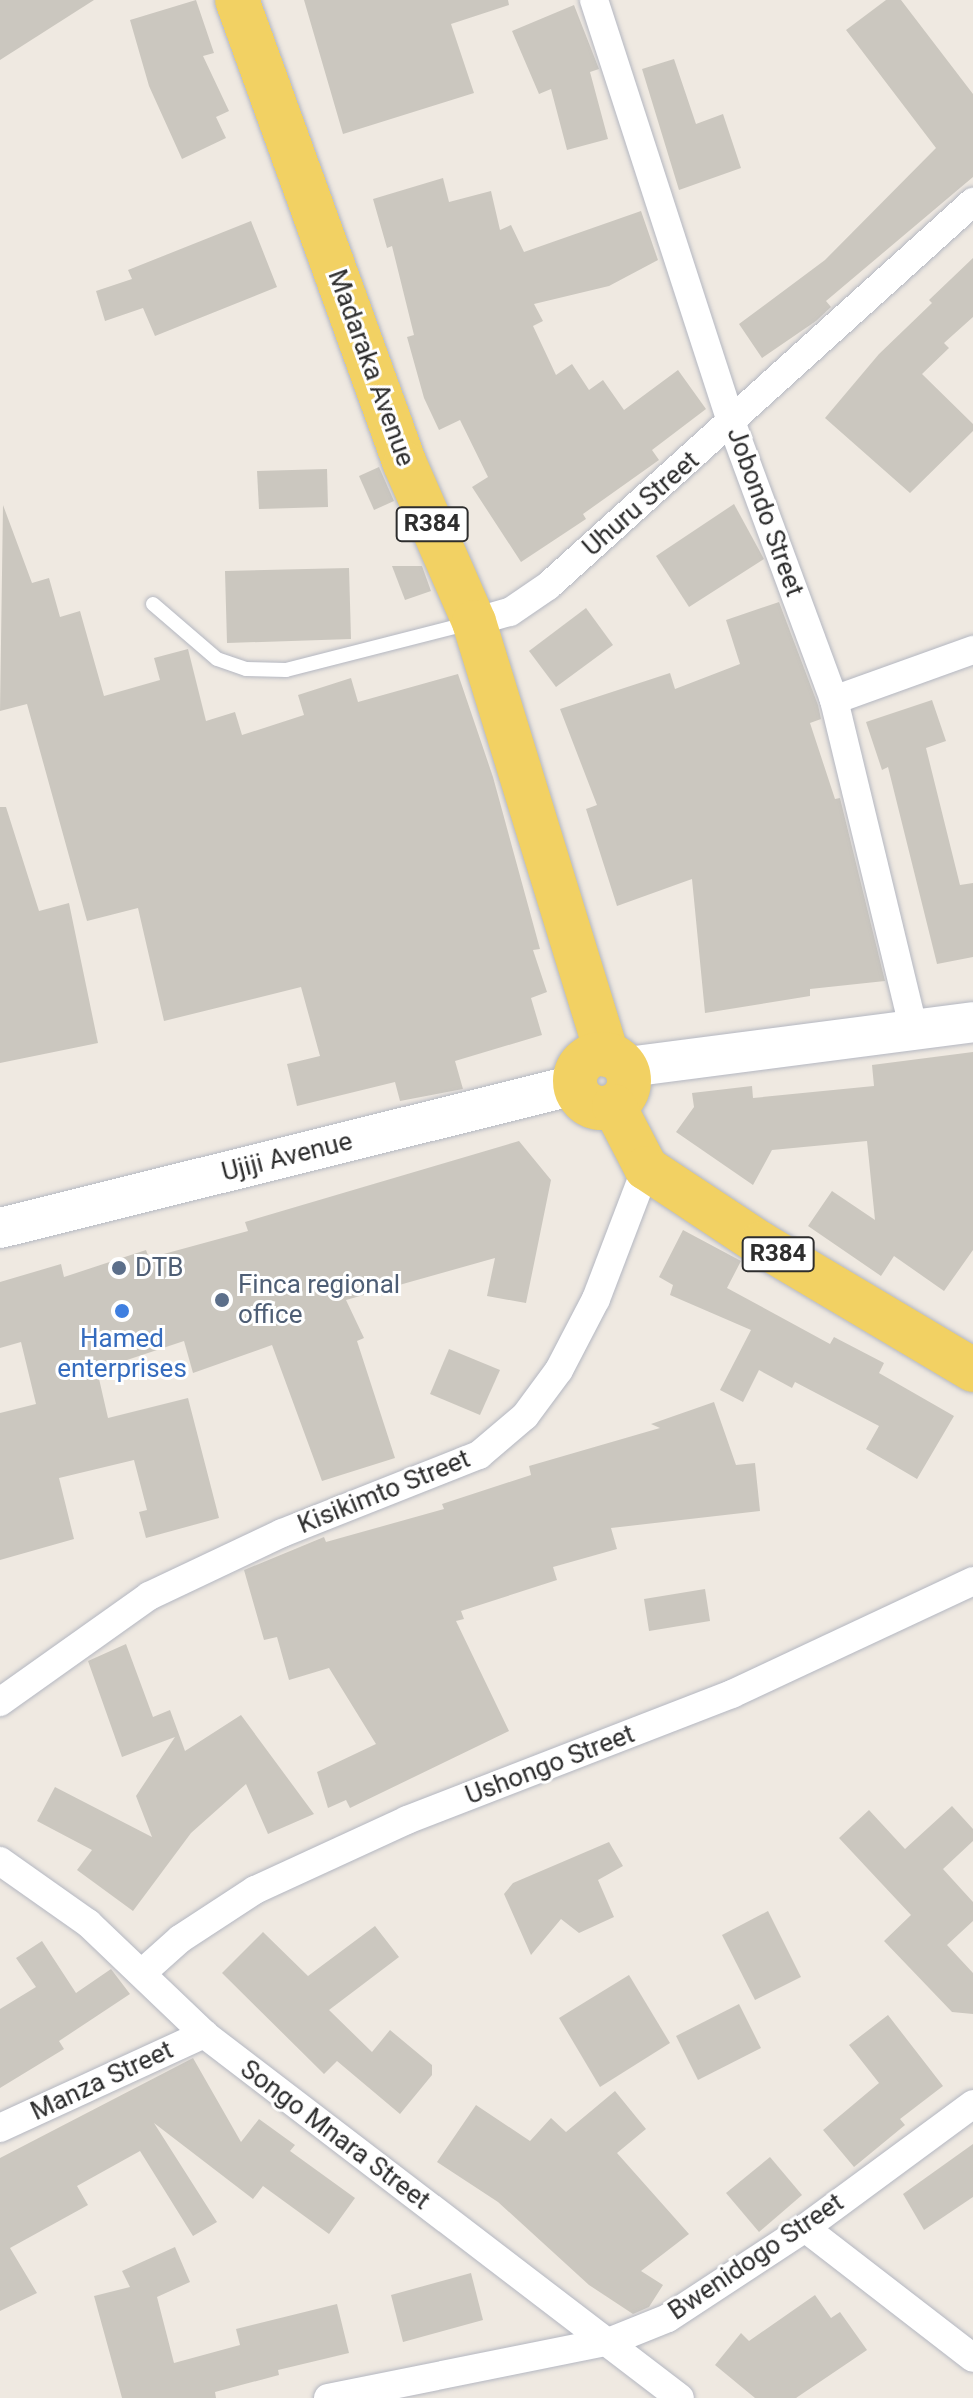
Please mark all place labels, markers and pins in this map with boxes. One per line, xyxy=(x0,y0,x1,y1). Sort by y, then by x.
place label: DTB xyxy=(135,1252,183,1284)
marker: DTB xyxy=(110,1259,128,1277)
place label: Finca regional office xyxy=(238,1269,400,1330)
marker: Finca regional office xyxy=(213,1291,231,1309)
marker: Hamed enterprises xyxy=(113,1302,131,1320)
place label: Hamed enterprises xyxy=(57,1323,187,1384)

